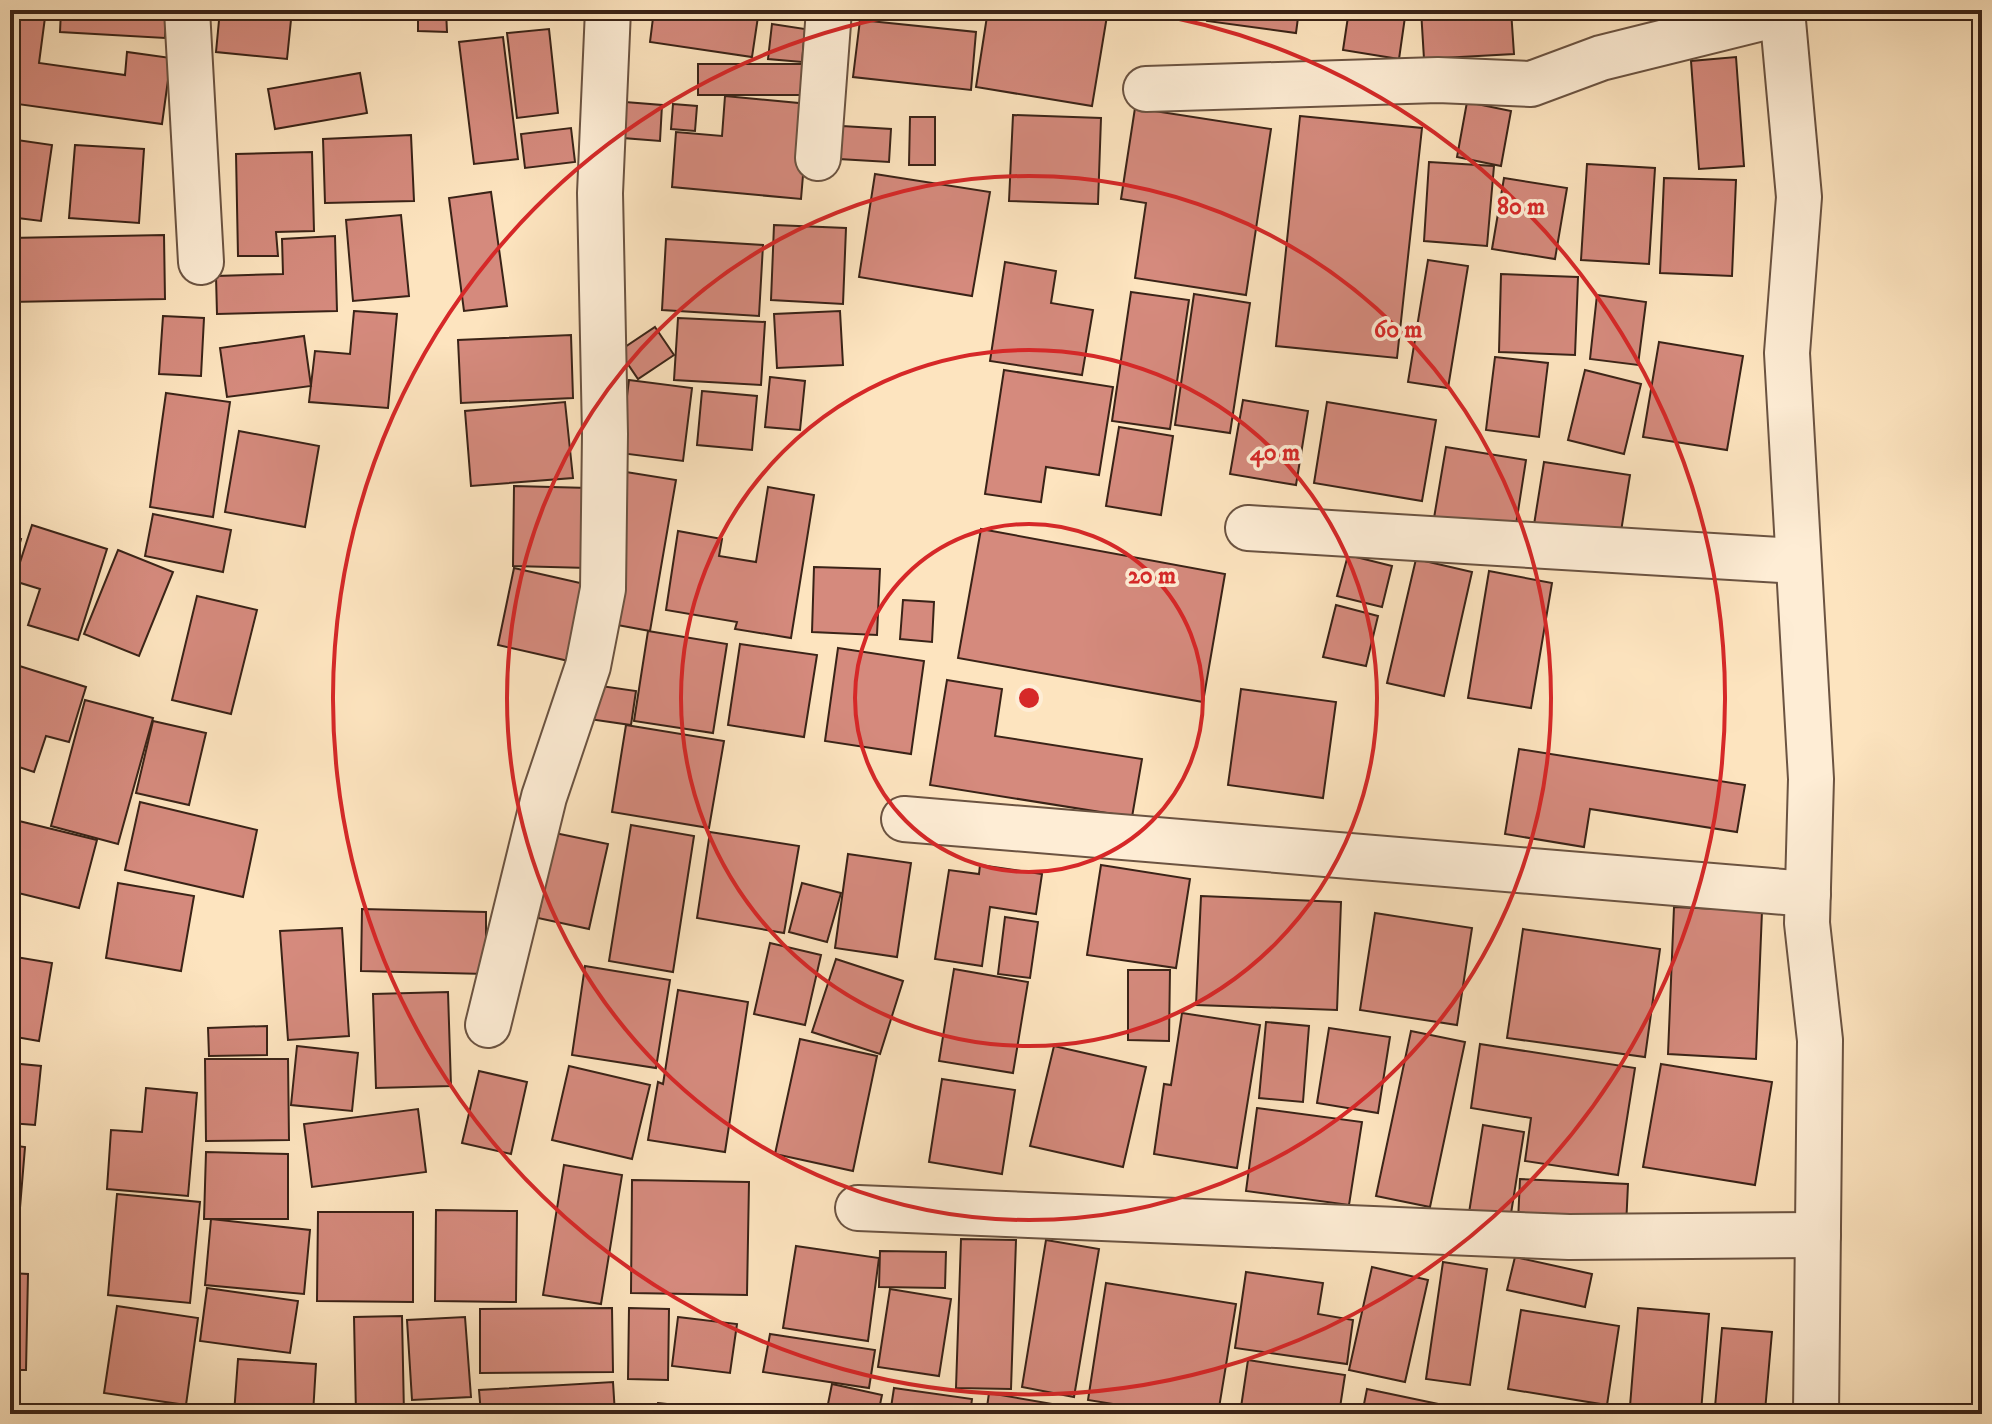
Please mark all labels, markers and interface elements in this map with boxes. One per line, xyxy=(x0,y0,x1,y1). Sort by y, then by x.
text: 80 m xyxy=(1497,192,1545,222)
text: 60 m xyxy=(1374,315,1422,345)
text: 40 m xyxy=(1250,438,1300,468)
text: 20 m xyxy=(1128,561,1176,591)
centre of rings xyxy=(1015,684,1043,712)

